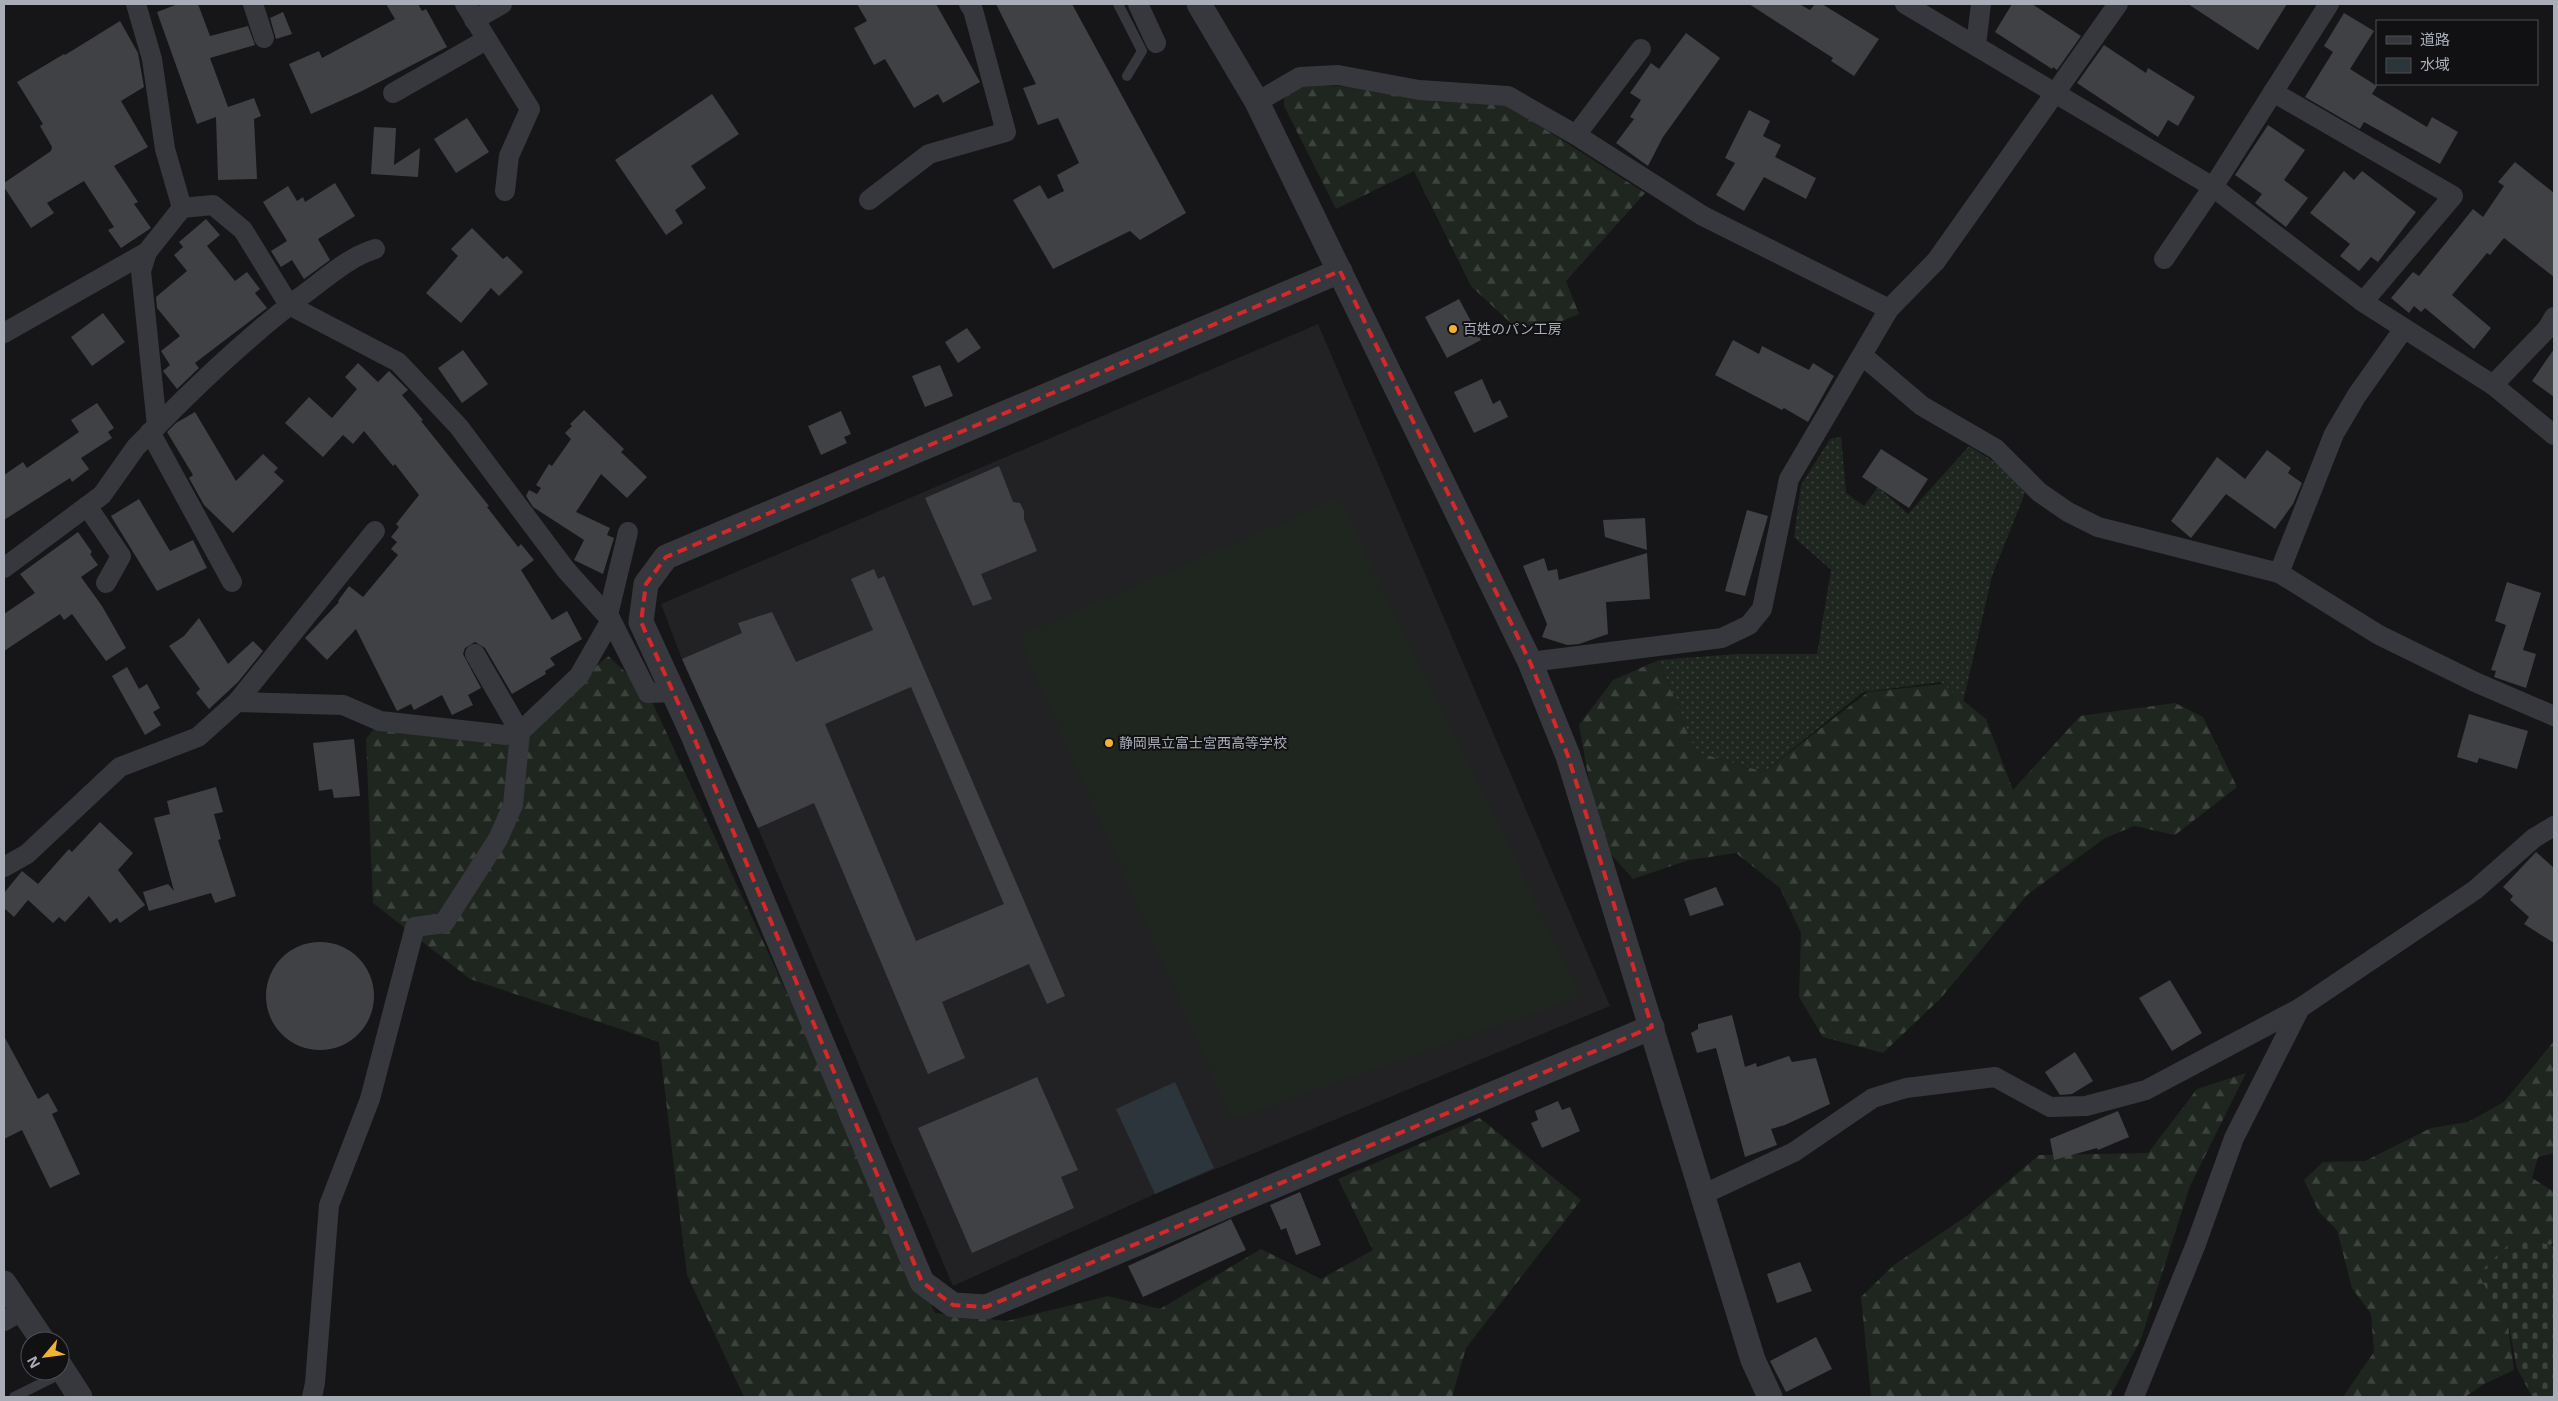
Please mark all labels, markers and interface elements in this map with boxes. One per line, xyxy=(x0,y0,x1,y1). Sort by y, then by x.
legend xyxy=(2376,20,2538,85)
text: 道路 xyxy=(2420,29,2450,49)
text: 水域 xyxy=(2420,54,2450,74)
place label: 百姓のパン工房 xyxy=(1463,319,1562,338)
marker: 百姓のパン工房 xyxy=(1447,323,1459,335)
place label: 静岡県立富士宮西高等学校 xyxy=(1119,733,1287,752)
marker: 静岡県立富士宮西高等学校 xyxy=(1103,737,1115,749)
north arrow xyxy=(20,1331,70,1381)
text: N xyxy=(22,1353,44,1372)

